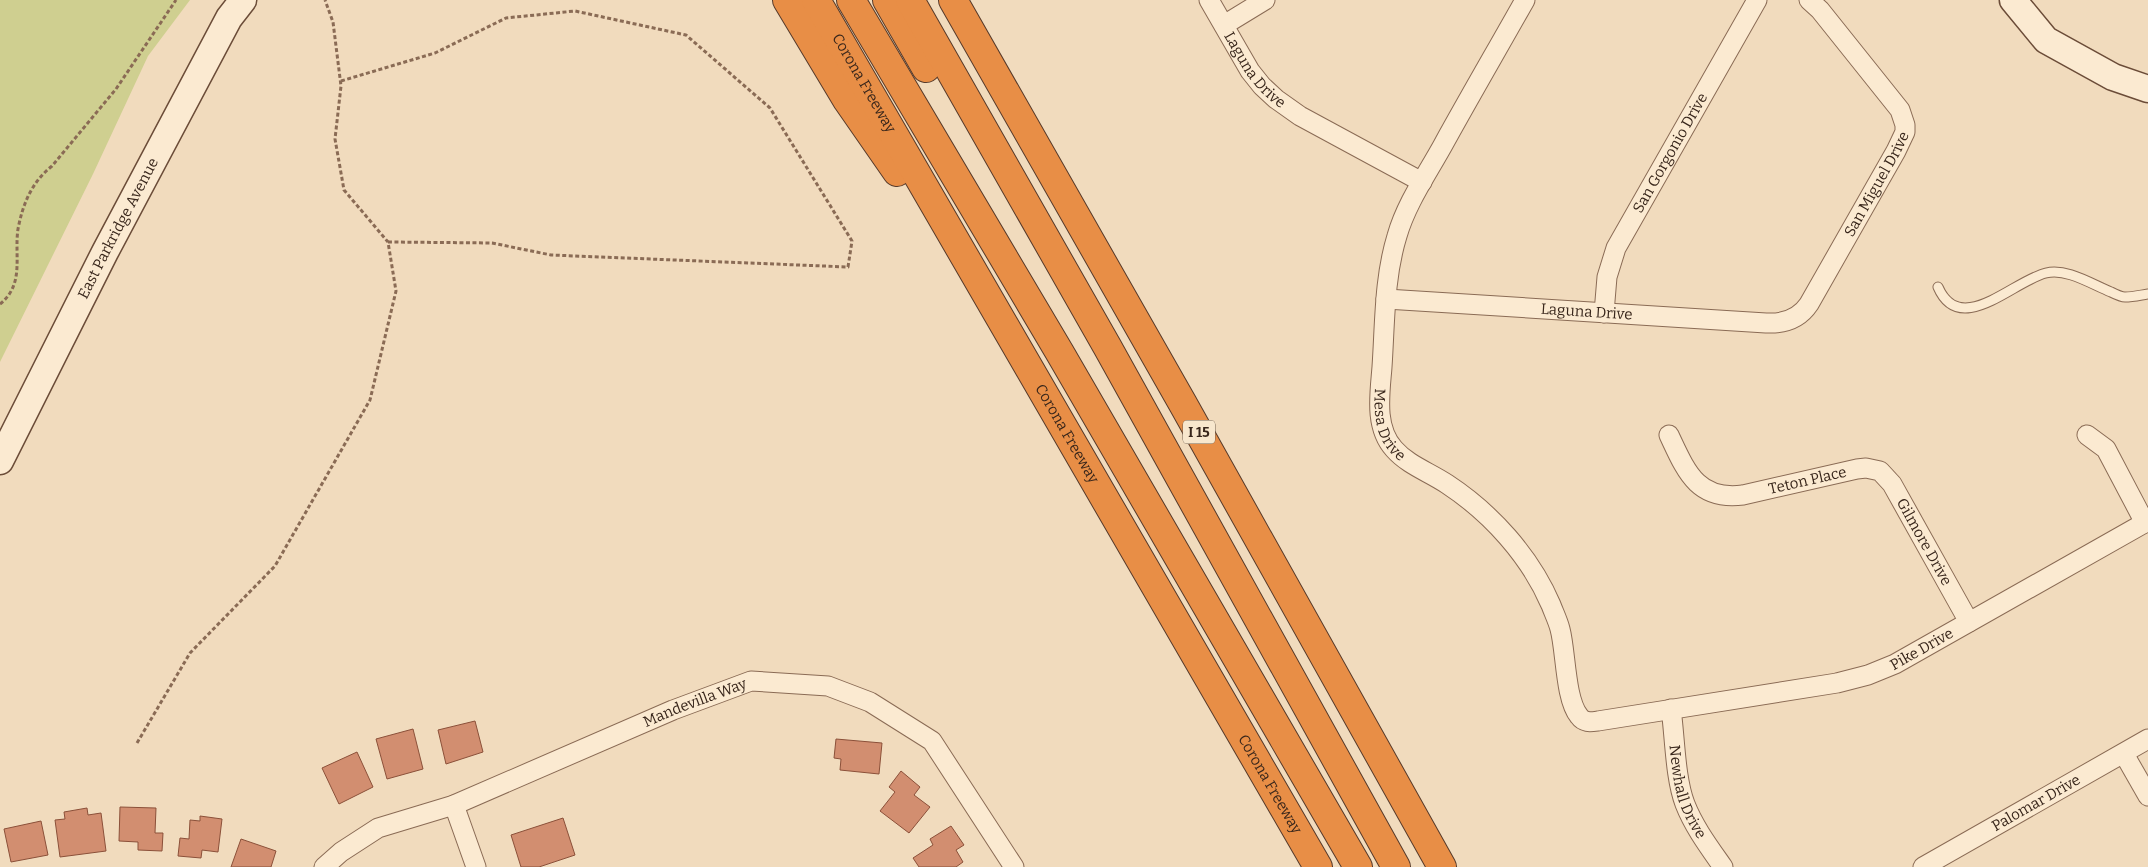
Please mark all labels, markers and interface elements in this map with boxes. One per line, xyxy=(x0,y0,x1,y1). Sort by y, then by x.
street label: Laguna Drive xyxy=(1220,29,1289,112)
street label: Corona Freeway xyxy=(828,30,900,136)
street label: San Gorgonio Drive xyxy=(1629,90,1711,216)
street label: San Miguel Drive xyxy=(1840,129,1913,240)
street label: East Parkridge Avenue xyxy=(74,155,162,302)
street label: Laguna Drive xyxy=(1540,300,1633,324)
street label: Corona Freeway xyxy=(1031,381,1103,486)
street label: Mesa Drive xyxy=(1370,388,1409,465)
road number: I 15 xyxy=(1183,421,1215,444)
street label: Teton Place xyxy=(1767,463,1848,498)
street label: Gilmore Drive xyxy=(1893,495,1956,589)
street label: Pike Drive xyxy=(1887,624,1956,674)
street label: Mandevilla Way xyxy=(640,674,749,731)
street label: Corona Freeway xyxy=(1234,731,1306,837)
street label: Newhall Drive xyxy=(1666,744,1710,842)
street label: Palomar Drive xyxy=(1989,770,2083,835)

